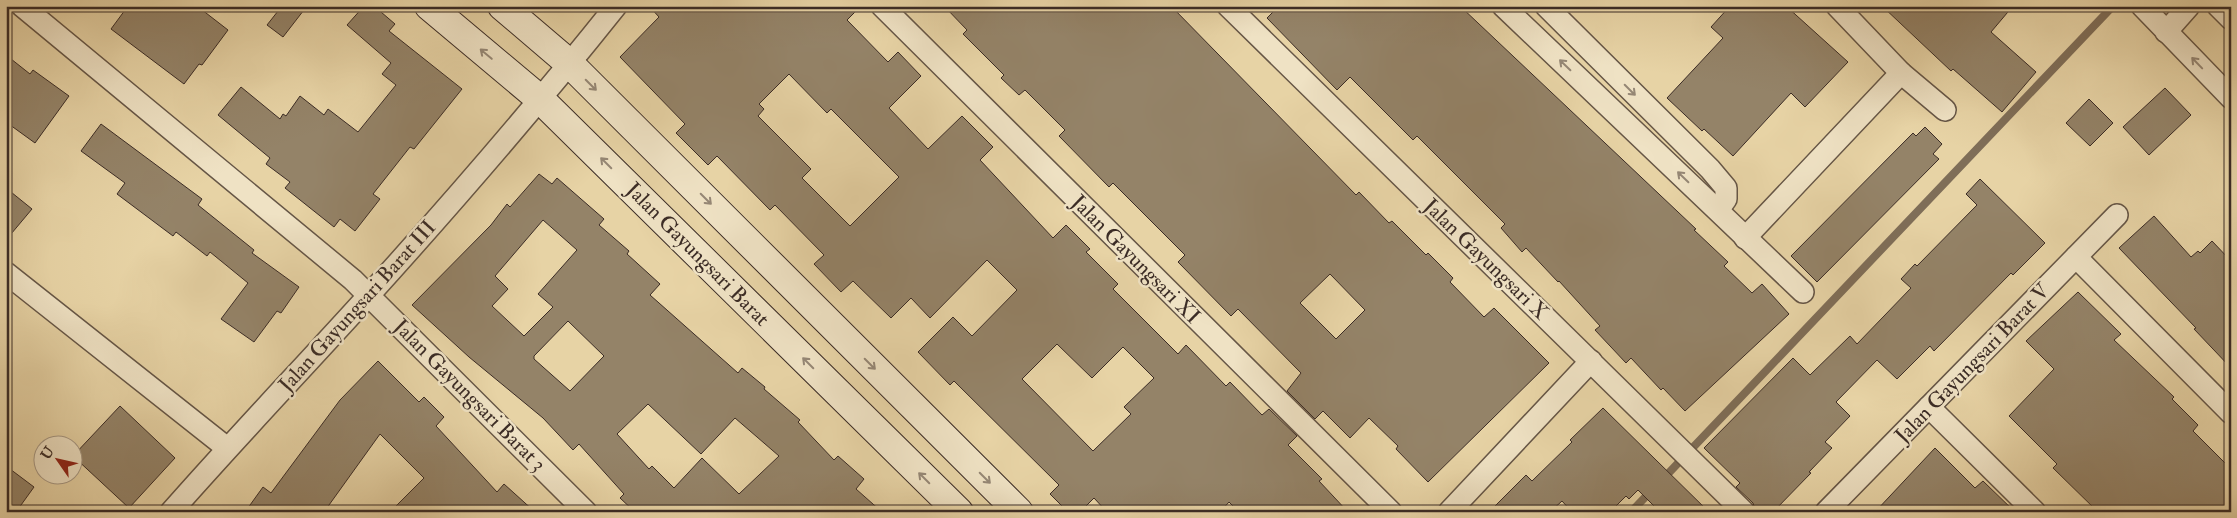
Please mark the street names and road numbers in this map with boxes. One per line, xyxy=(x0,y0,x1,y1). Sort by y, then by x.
street label: Jalan Gayungsari Barat xyxy=(619,176,775,332)
street label: Jalan Gayungsari XI xyxy=(1065,188,1206,330)
street label: Jalan Gayungsari X xyxy=(1417,192,1554,326)
street label: Jalan Gayungsari Barat III xyxy=(272,215,442,399)
street label: Jalan Gayungsari Barat V xyxy=(1888,277,2056,450)
street label: Jalan Gayungsari Barat 3 xyxy=(387,313,552,477)

